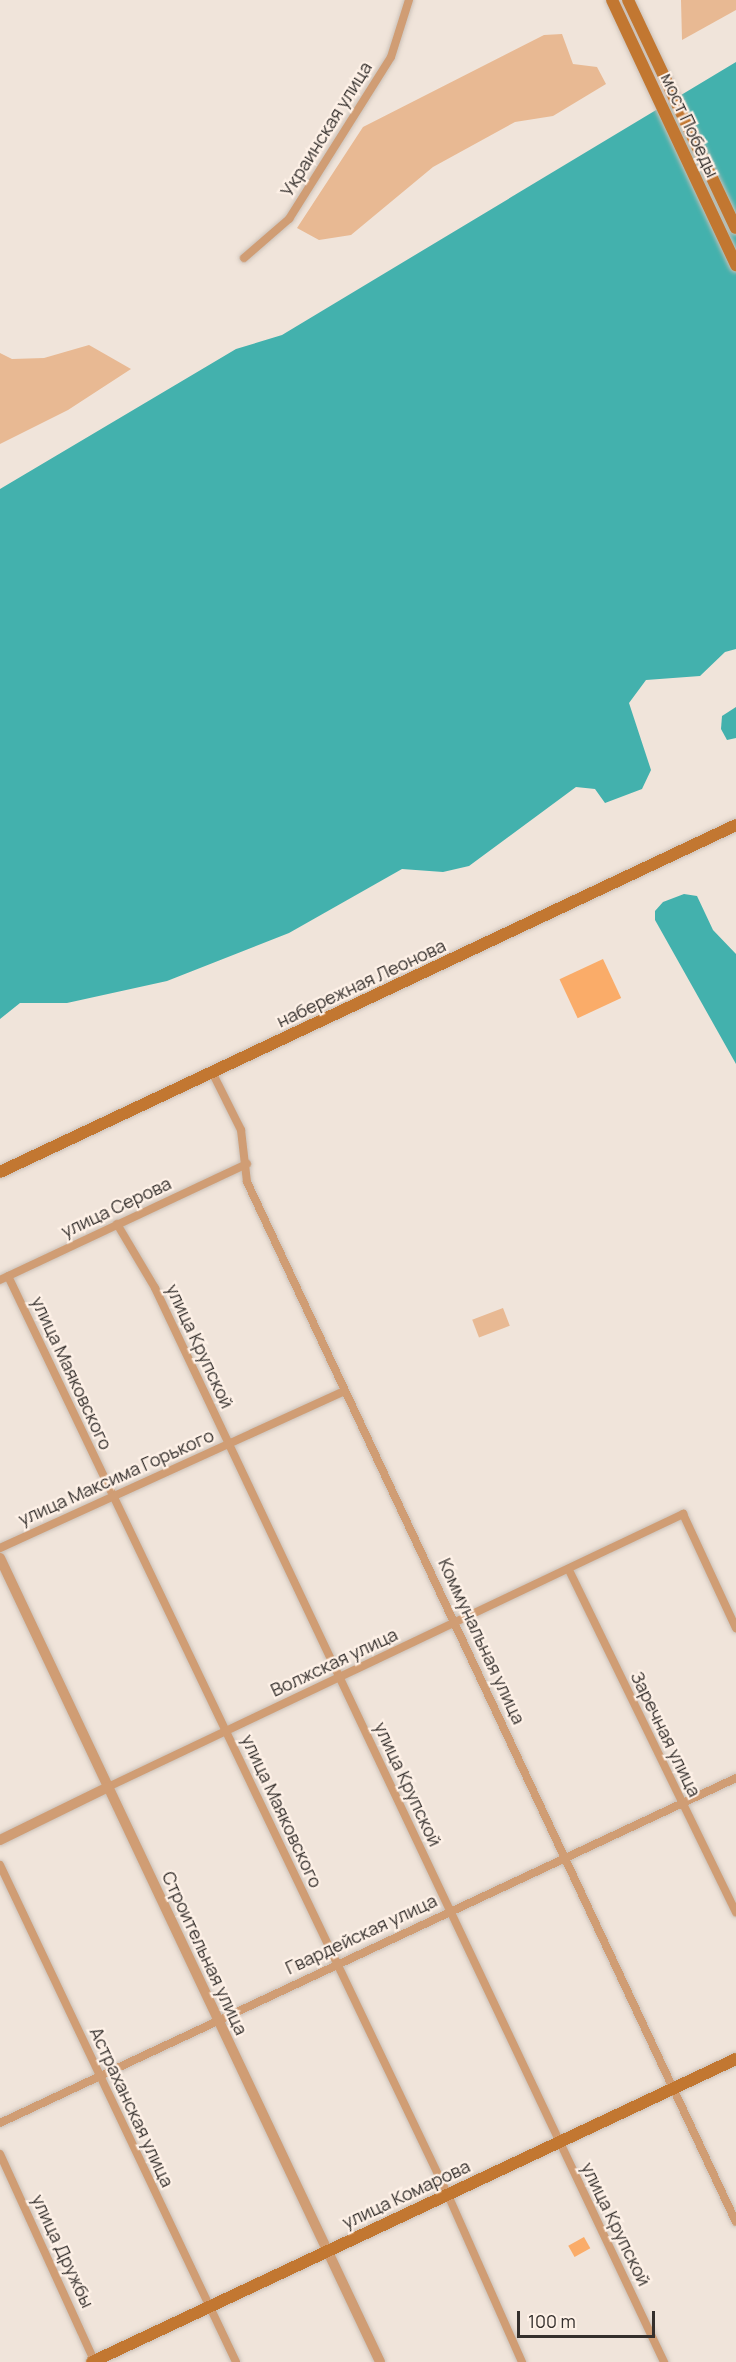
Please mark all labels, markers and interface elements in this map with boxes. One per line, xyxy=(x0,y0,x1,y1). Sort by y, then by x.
street label: Украинская улица xyxy=(276,58,376,200)
street label: мост Победы xyxy=(656,69,724,181)
street label: набережная Леонова xyxy=(273,934,449,1032)
street label: улица Серова xyxy=(58,1172,174,1242)
street label: улица Крупской xyxy=(162,1280,238,1412)
street label: улица Маяковского xyxy=(27,1293,117,1453)
street label: улица Максима Горького xyxy=(15,1424,217,1530)
street label: Коммунальная улица xyxy=(434,1555,530,1727)
street label: Волжская улица xyxy=(267,1623,401,1701)
street label: Заречная улица xyxy=(626,1668,706,1800)
street label: улица Крупской xyxy=(370,1718,446,1850)
street label: улица Маяковского xyxy=(237,1731,327,1891)
street label: Строительная улица xyxy=(158,1868,252,2038)
street label: Гвардейская улица xyxy=(282,1889,440,1979)
street label: Астраханская улица xyxy=(85,2024,179,2190)
street label: улица Комарова xyxy=(339,2155,473,2233)
street label: улица Крупской xyxy=(577,2159,655,2289)
street label: улица Дружбы xyxy=(27,2191,99,2311)
scale bar xyxy=(520,2299,658,2337)
text: 100 m xyxy=(528,2309,576,2333)

